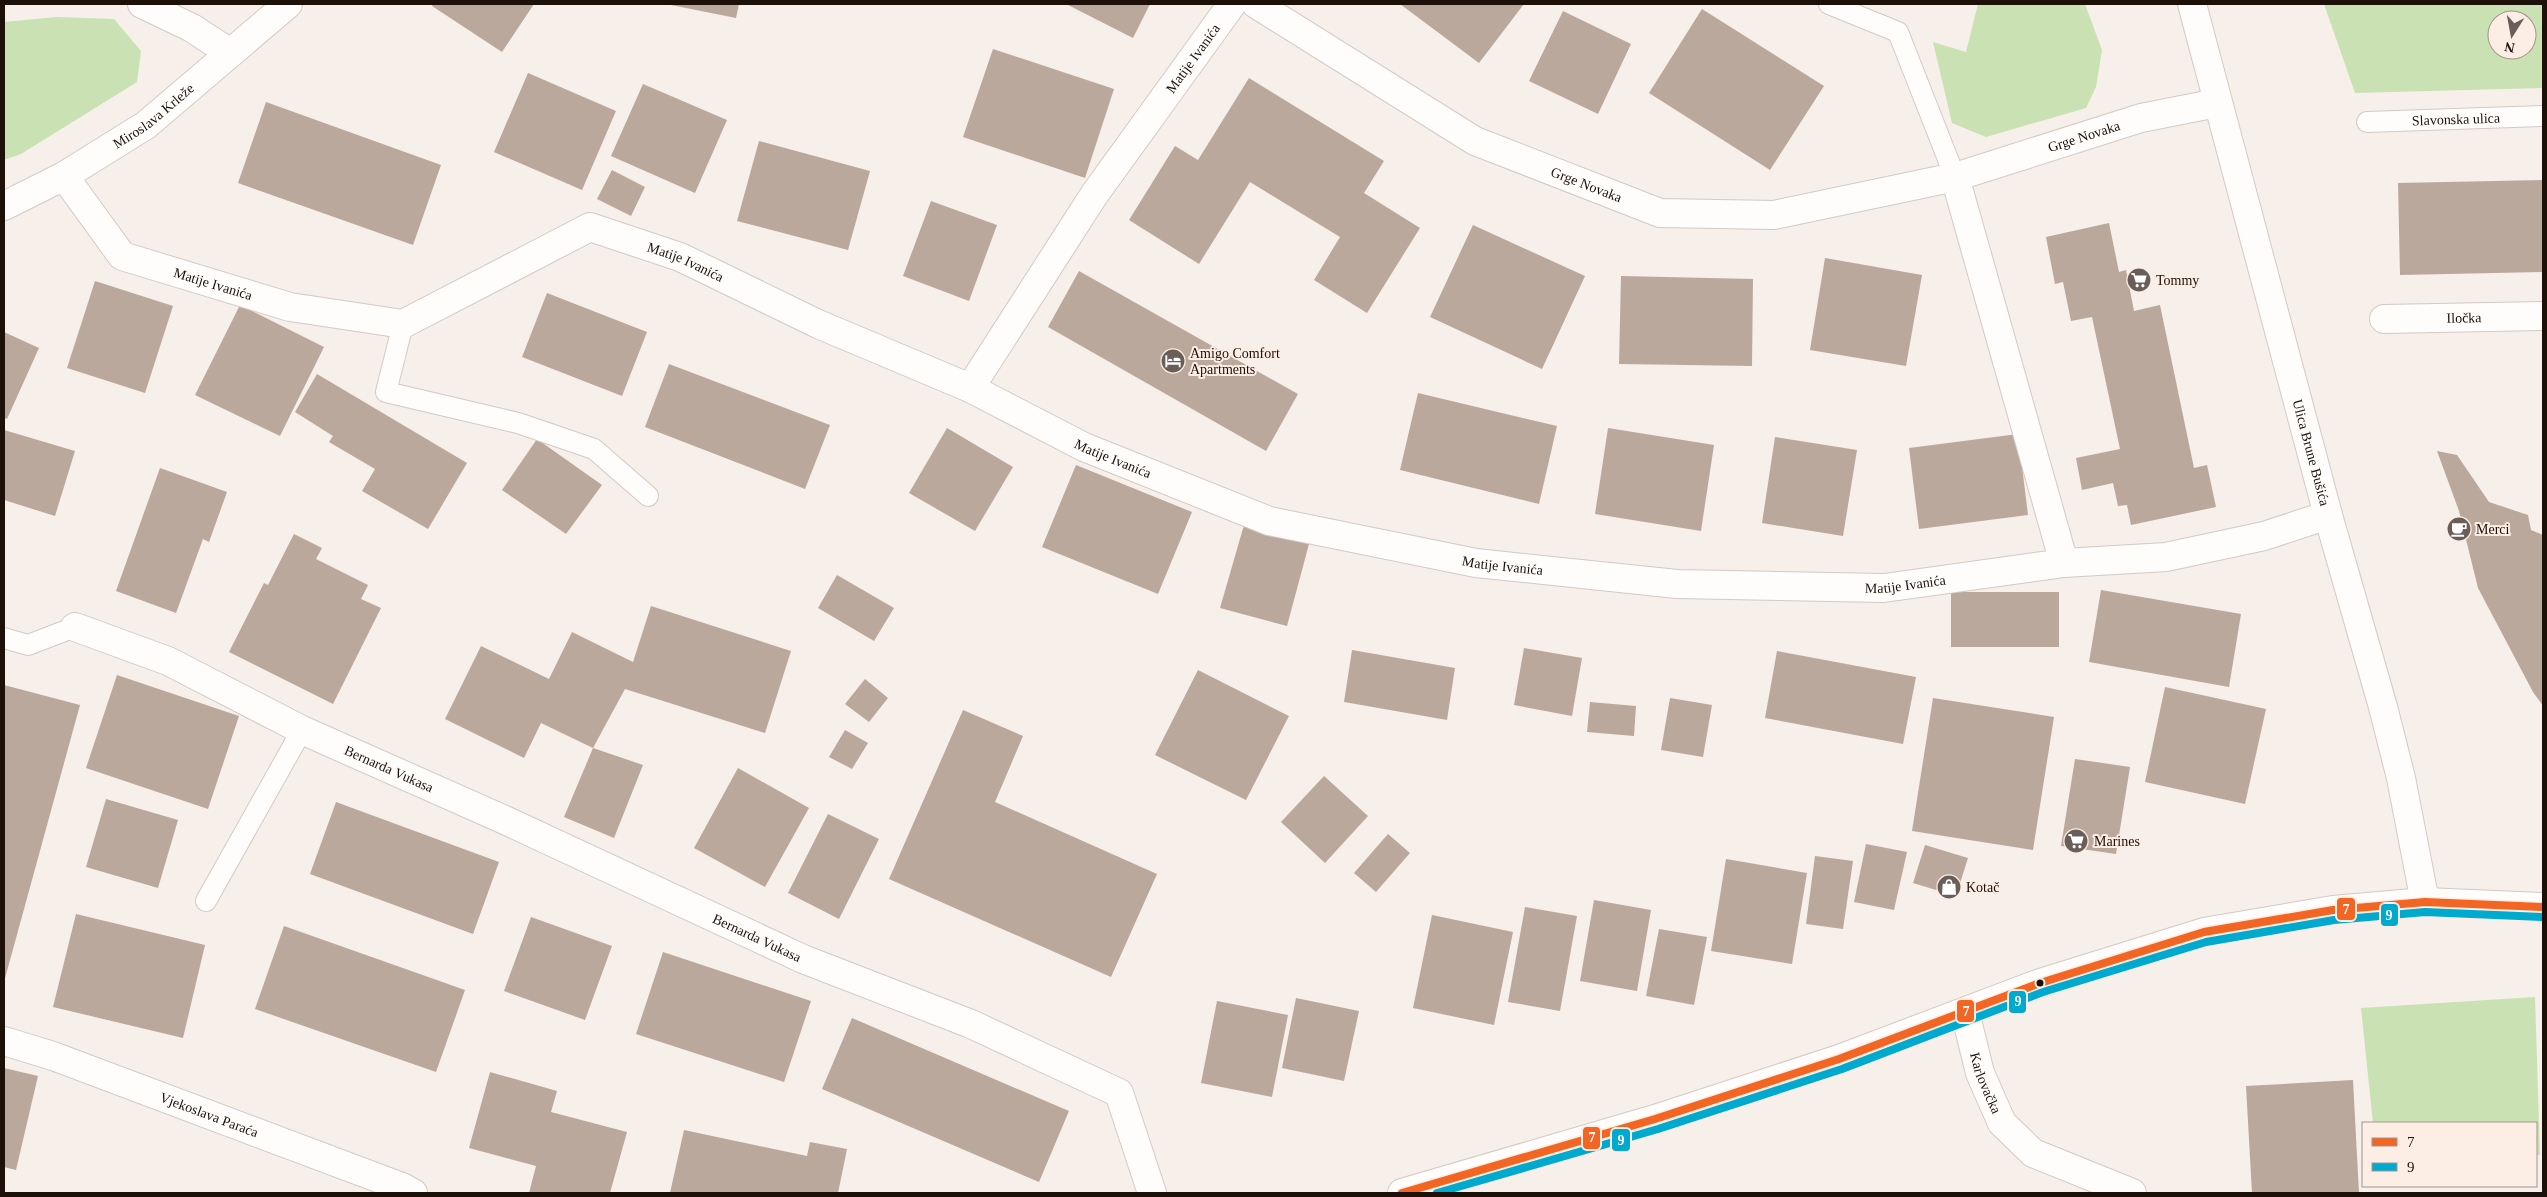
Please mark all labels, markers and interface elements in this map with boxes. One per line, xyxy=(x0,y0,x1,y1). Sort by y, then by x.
north arrow xyxy=(2487,10,2537,60)
street label: Matije Ivanića xyxy=(1163,21,1223,96)
text: N xyxy=(2503,39,2516,56)
street label: Miroslava Krleže xyxy=(110,81,197,152)
street label: Slavonska ulica xyxy=(2412,110,2501,128)
street label: Grge Novaka xyxy=(2046,118,2123,155)
street label: Grge Novaka xyxy=(1549,164,1625,206)
street label: Matije Ivanića xyxy=(645,240,726,285)
street label: Matije Ivanića xyxy=(172,265,255,303)
supermarket icon: Tommy xyxy=(2126,267,2152,293)
place label: Tommy xyxy=(2156,273,2199,288)
street label: Iločka xyxy=(2446,310,2482,326)
place label: Amigo Comfort Apartments xyxy=(1190,346,1280,377)
hotel icon: Amigo Comfort Apartments xyxy=(1160,348,1186,374)
street label: Ulica Brune Bušića xyxy=(2289,398,2332,508)
street label: Matije Ivanića xyxy=(1072,436,1154,481)
cafe icon: Merci xyxy=(2446,516,2472,542)
place label: Merci xyxy=(2476,522,2510,537)
street label: Matije Ivanića xyxy=(1461,553,1544,578)
street label: Matije Ivanića xyxy=(1865,572,1947,596)
street label: Bernarda Vukasa xyxy=(342,743,436,796)
supermarket icon: Marines xyxy=(2063,828,2089,854)
place label: Marines xyxy=(2094,834,2140,849)
shop icon: Kotač xyxy=(1936,874,1962,900)
place label: Kotač xyxy=(1966,880,1999,895)
line badge: 7 xyxy=(2336,897,2356,921)
text: 7 xyxy=(2343,902,2350,917)
line badge: 9 xyxy=(2380,903,2399,927)
text: 9 xyxy=(2386,908,2393,923)
street label: Bernarda Vukasa xyxy=(710,911,804,965)
unlabelled marker xyxy=(2035,978,2045,988)
line badge: 9 xyxy=(2008,990,2027,1014)
text: 9 xyxy=(2015,994,2022,1009)
line badge: 7 xyxy=(1956,999,1975,1023)
text: 7 xyxy=(1963,1004,1970,1019)
street label: Karlovačka xyxy=(1967,1051,2004,1117)
street label: Vjekoslava Paraća xyxy=(158,1090,261,1141)
legend xyxy=(2362,1122,2537,1187)
line badge: 7 xyxy=(1582,1126,1601,1150)
line badge: 9 xyxy=(1611,1128,1631,1152)
text: 7 xyxy=(1589,1130,1596,1145)
text: 9 xyxy=(1618,1133,1625,1148)
text: 7 xyxy=(2407,1134,2415,1150)
text: 9 xyxy=(2407,1159,2415,1175)

